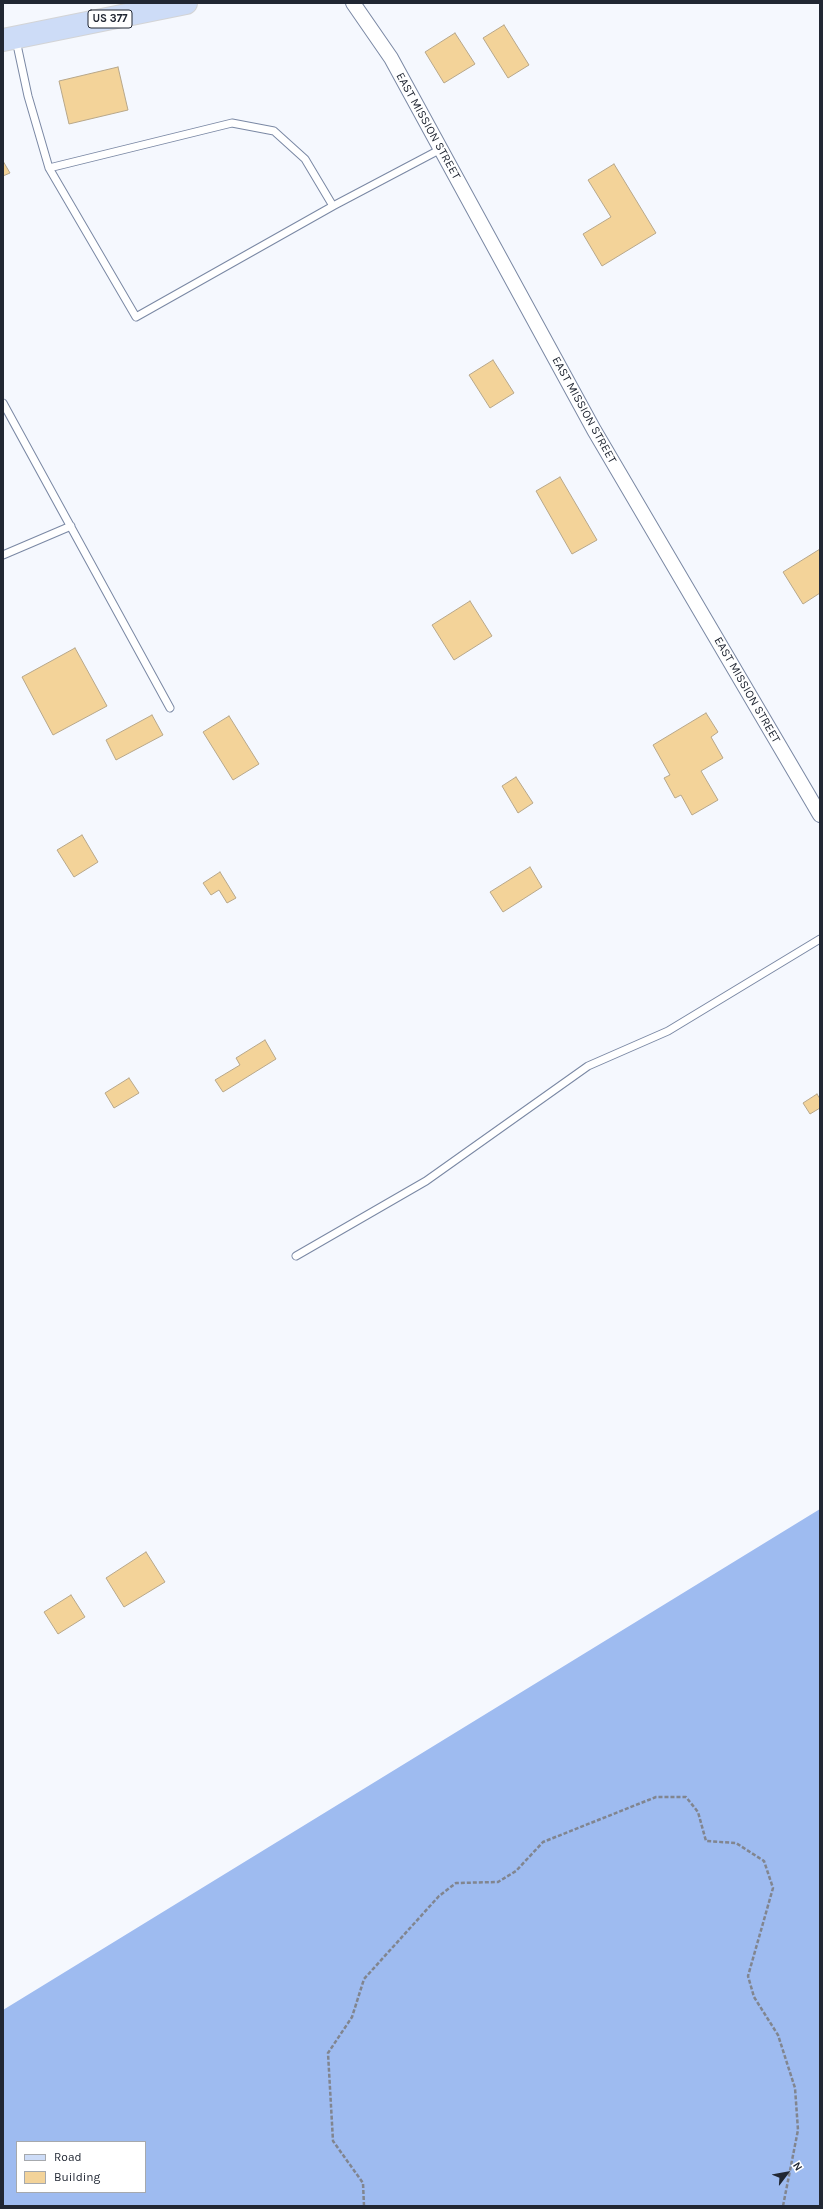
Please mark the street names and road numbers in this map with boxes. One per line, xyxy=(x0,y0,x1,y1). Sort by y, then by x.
road number: US 377 xyxy=(88,10,132,28)
street label: EAST MISSION STREET xyxy=(393,70,463,182)
street label: EAST MISSION STREET xyxy=(549,354,619,466)
street label: EAST MISSION STREET xyxy=(711,634,783,746)

